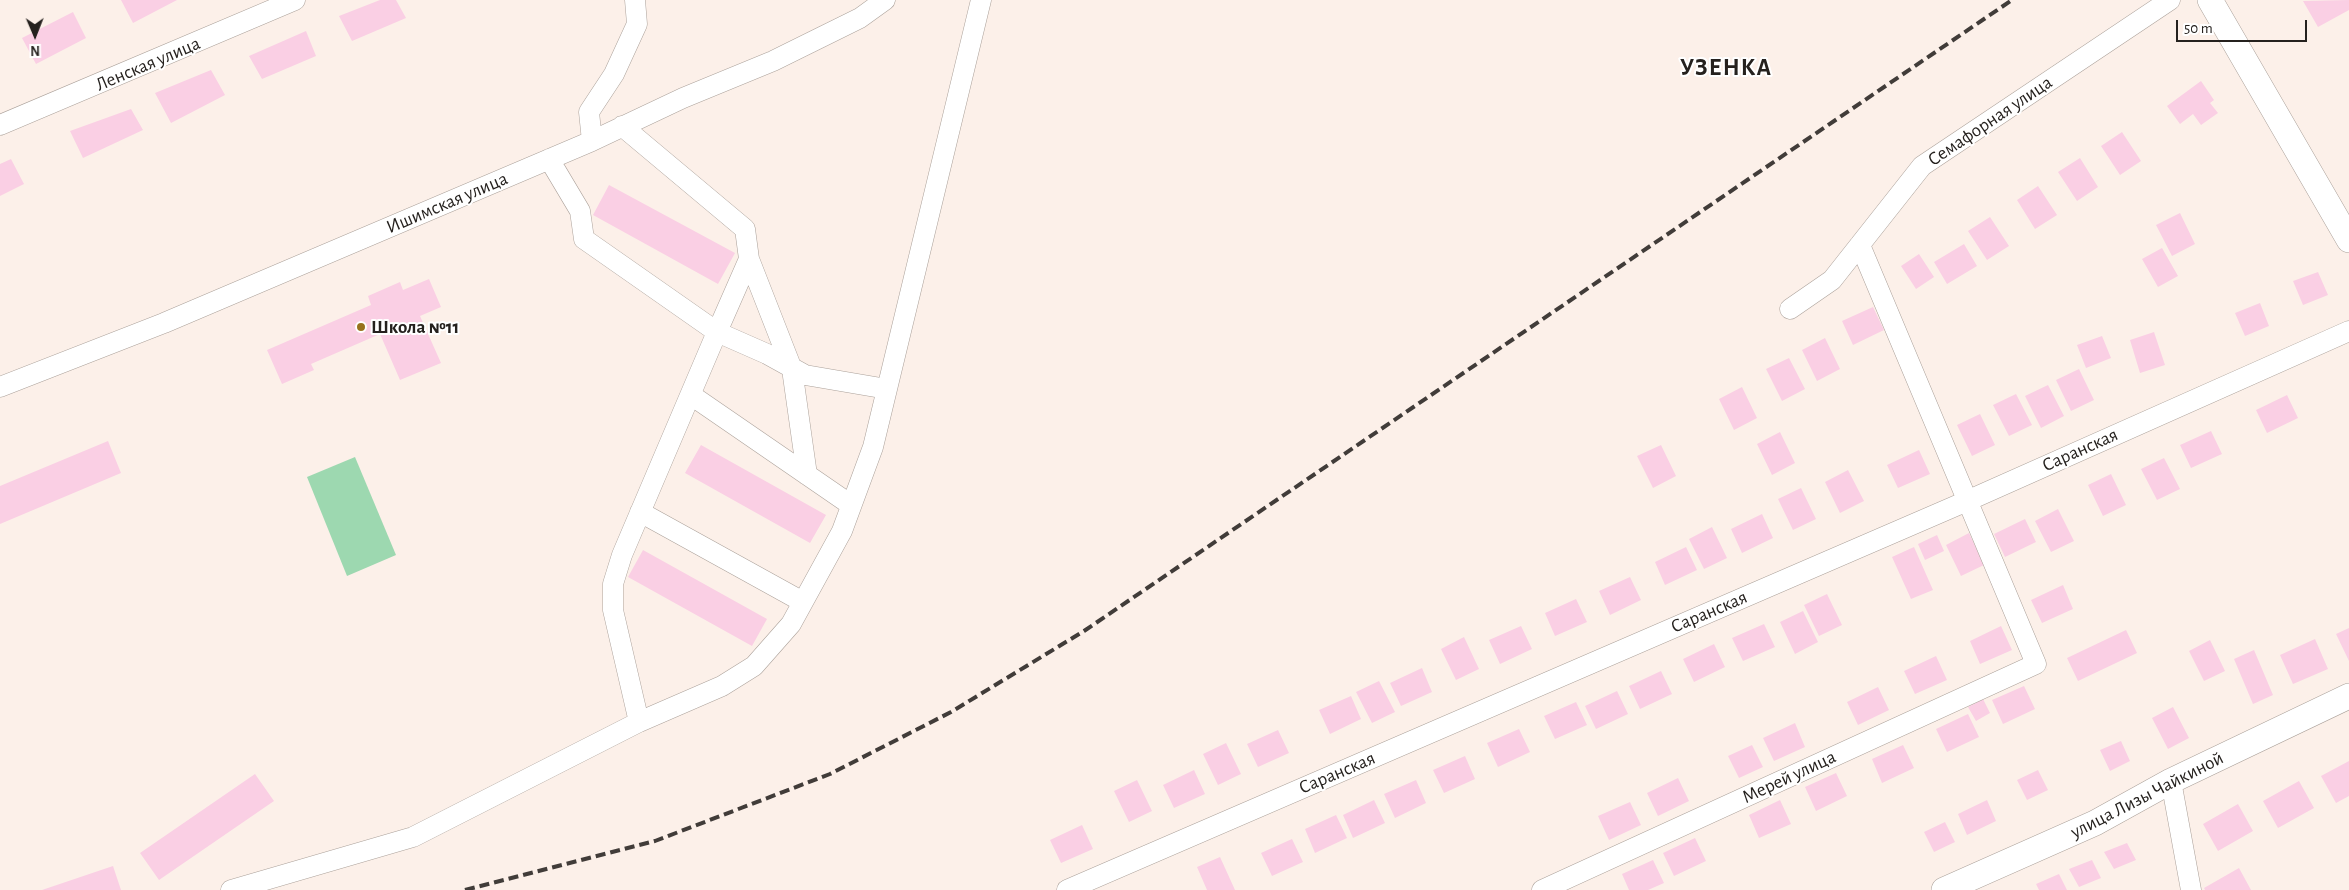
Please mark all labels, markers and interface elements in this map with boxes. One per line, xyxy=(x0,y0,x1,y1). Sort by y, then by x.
north arrow xyxy=(10,10,60,60)
scale bar xyxy=(2179,10,2310,42)
text: 50 m xyxy=(2184,21,2213,36)
street label: Ленская улица xyxy=(92,32,204,96)
text: N xyxy=(30,43,40,57)
district label: УЗЕНКА xyxy=(1679,54,1773,82)
street label: Семафорная улица xyxy=(1923,71,2057,171)
street label: Ишимская улица xyxy=(383,167,511,239)
place label: Школа №11 xyxy=(371,316,459,338)
marker: Школа №11 xyxy=(355,321,367,333)
street label: Саранская xyxy=(2038,423,2122,477)
street label: Саранская xyxy=(1667,586,1751,638)
street label: Мерей улица xyxy=(1739,745,1839,809)
street label: Саранская xyxy=(1295,747,1379,799)
street label: улица Лизы Чайкиной xyxy=(2067,747,2227,843)

